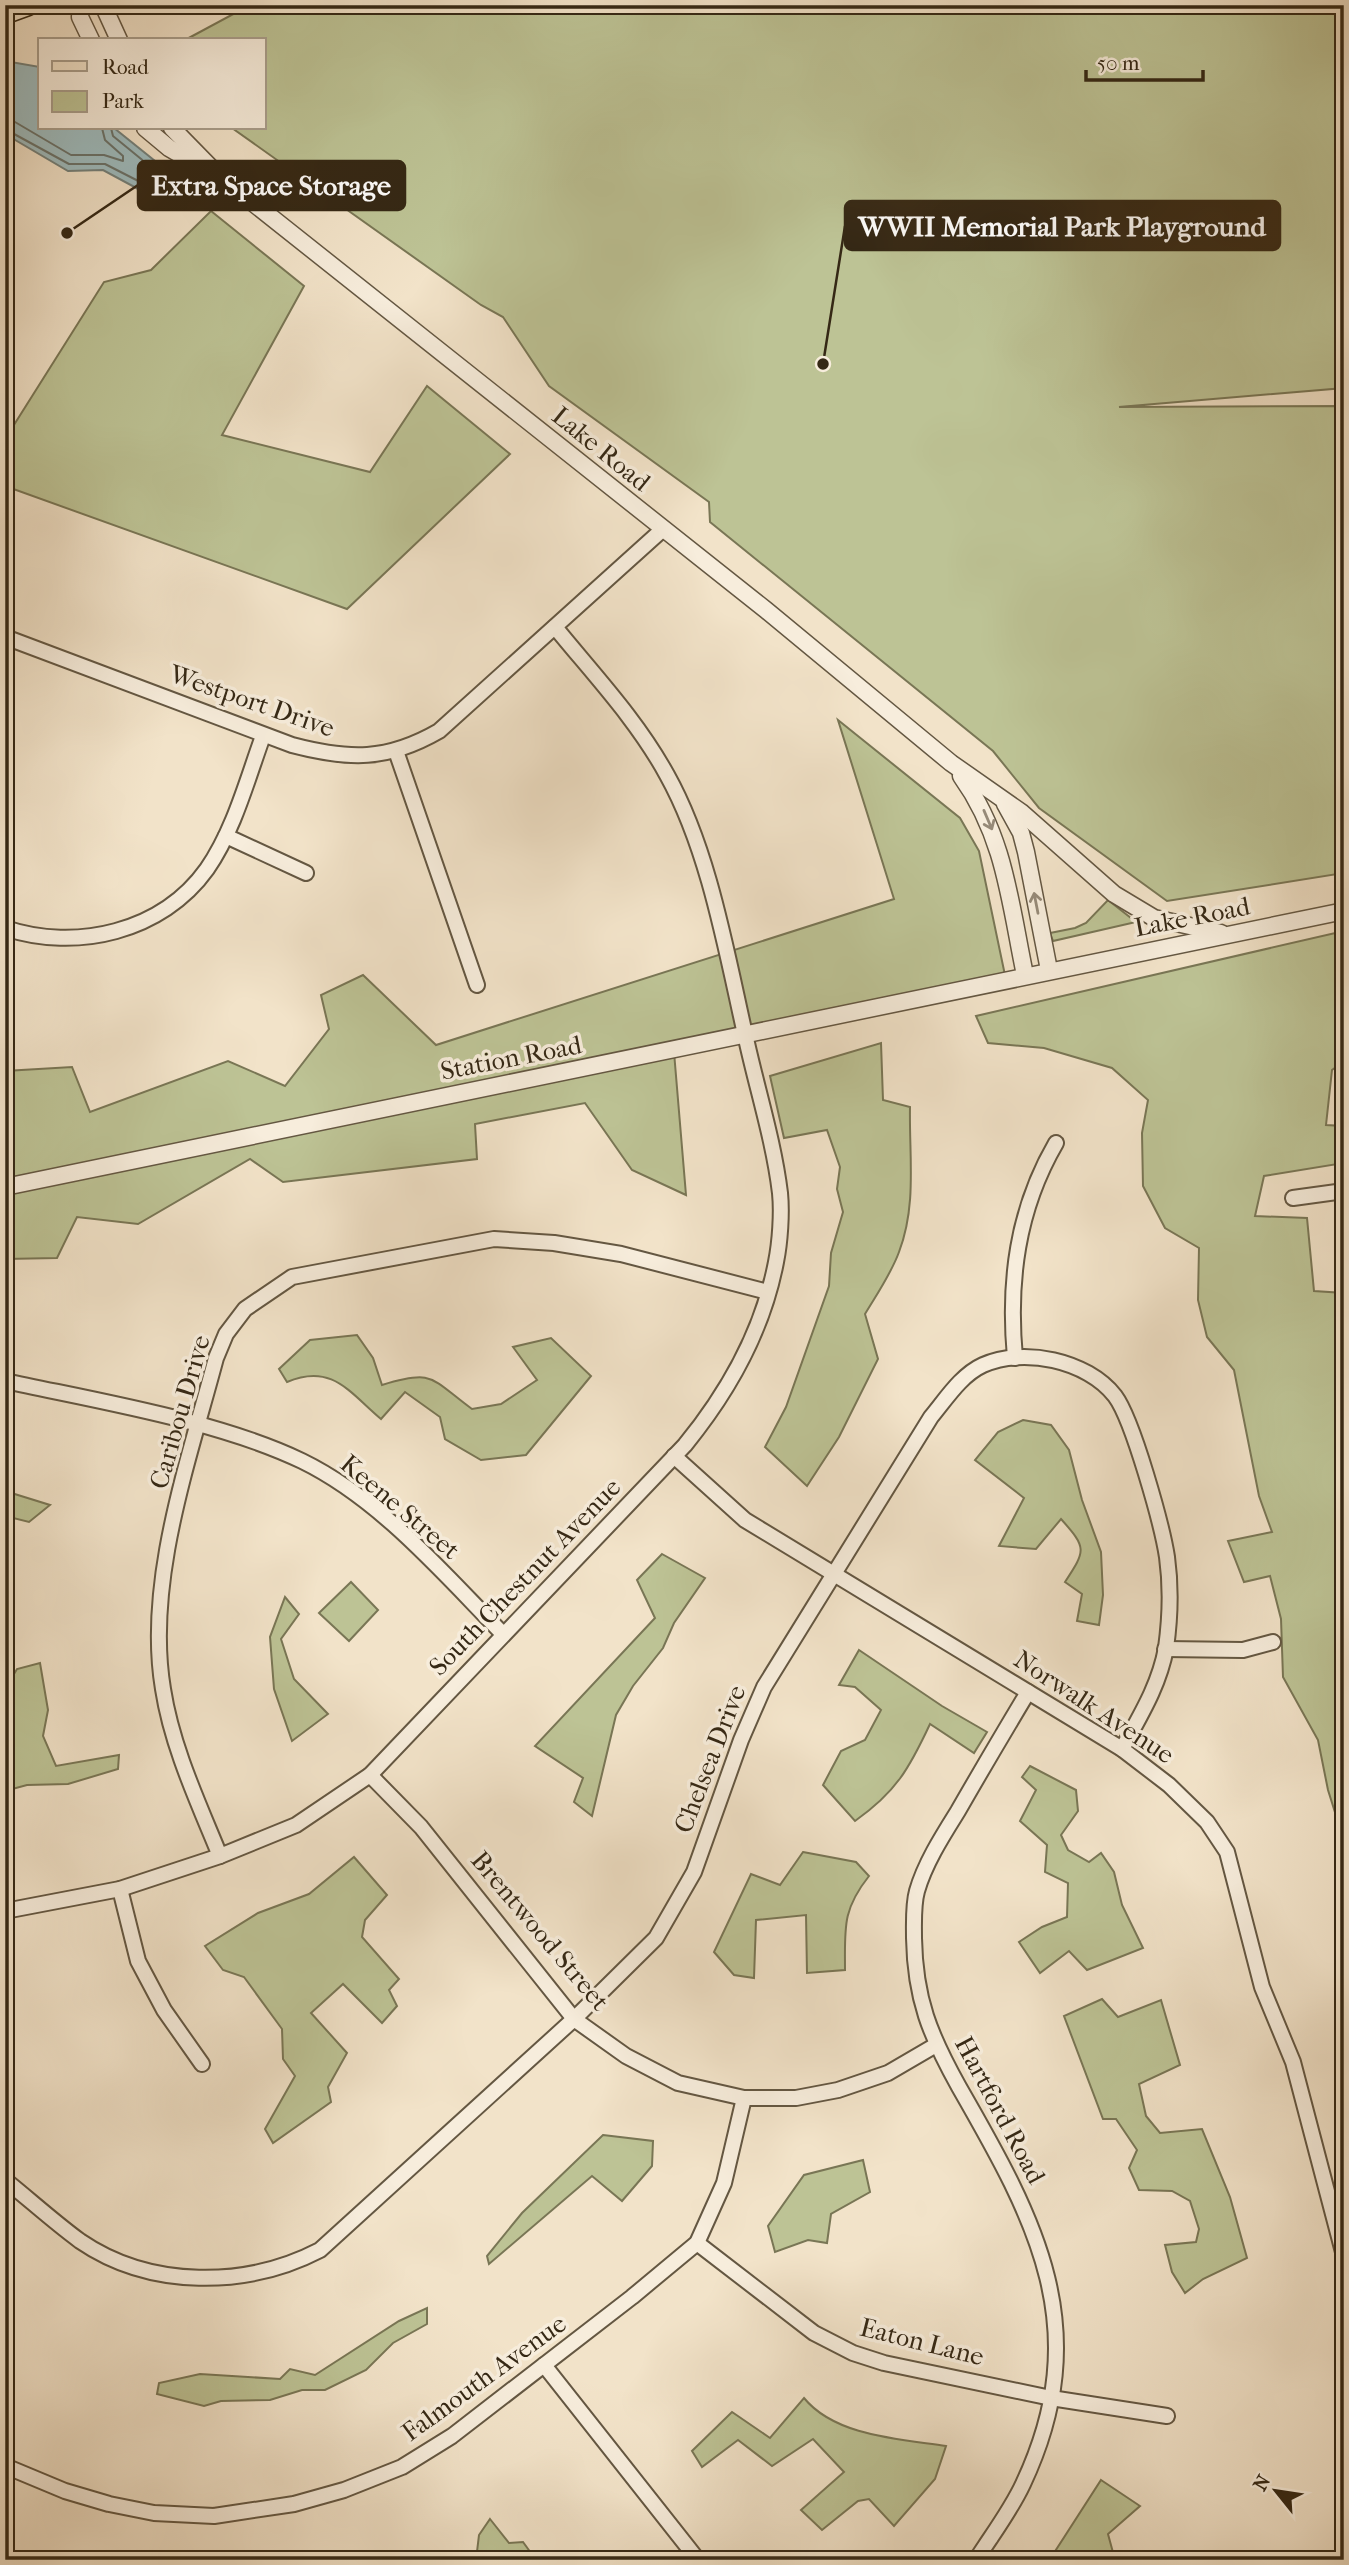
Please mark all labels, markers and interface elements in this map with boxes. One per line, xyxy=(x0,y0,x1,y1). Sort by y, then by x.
legend xyxy=(38,38,266,130)
scale bar xyxy=(1086,38,1204,82)
text: 50 m xyxy=(1097,51,1140,75)
text: Road xyxy=(102,55,149,79)
text: Park xyxy=(102,89,144,113)
callout: Extra Space Storage xyxy=(138,161,405,210)
text: Extra Space Storage xyxy=(151,169,391,202)
callout: WWII Memorial Park Playground xyxy=(845,201,1280,250)
text: WWII Memorial Park Playground xyxy=(857,210,1266,243)
street label: Lake Road xyxy=(546,400,657,498)
street label: Westport Drive xyxy=(165,658,339,744)
one-way arrow xyxy=(982,809,995,831)
street label: Lake Road xyxy=(1132,890,1253,943)
one-way arrow xyxy=(1029,892,1042,915)
street label: Station Road xyxy=(438,1029,585,1087)
street label: Caribou Drive xyxy=(143,1331,217,1492)
street label: Keene Street xyxy=(334,1448,467,1566)
street label: South Chestnut Avenue xyxy=(423,1472,627,1682)
street label: Norwalk Avenue xyxy=(1008,1644,1180,1770)
street label: Chelsea Drive xyxy=(668,1681,752,1837)
street label: Brentwood Street xyxy=(464,1845,616,2018)
street label: Hartford Road xyxy=(948,2031,1052,2190)
street label: Falmouth Avenue xyxy=(396,2308,572,2448)
street label: Eaton Lane xyxy=(857,2312,987,2372)
north arrow xyxy=(1240,2456,1310,2526)
text: N xyxy=(1249,2471,1276,2495)

